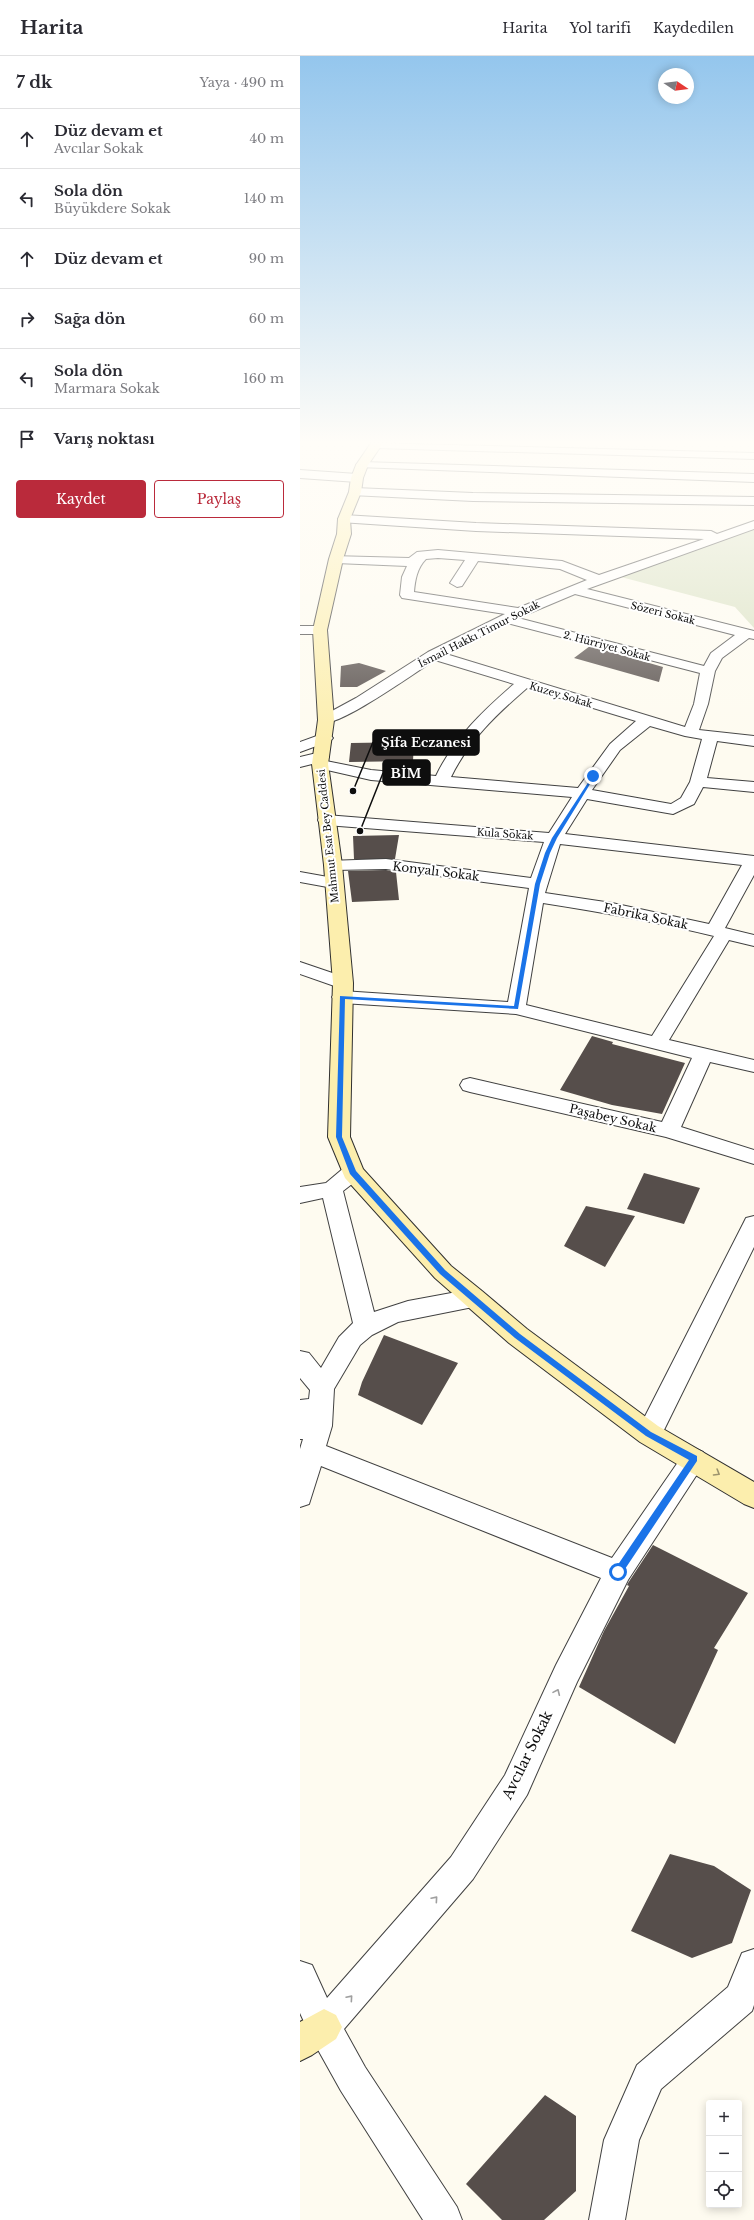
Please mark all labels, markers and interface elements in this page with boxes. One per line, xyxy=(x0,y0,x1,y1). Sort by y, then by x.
text: Harita xyxy=(20,16,83,39)
text: Harita xyxy=(502,19,547,37)
text: Yol tarifi xyxy=(569,19,631,37)
text: Kaydedilen xyxy=(653,19,734,37)
north arrow xyxy=(658,68,694,104)
text: 7 dk xyxy=(16,72,52,93)
text: Yaya · 490 m xyxy=(199,74,284,91)
text: Düz devam et xyxy=(54,121,163,140)
icon: ahead xyxy=(16,128,38,150)
text: 40 m xyxy=(249,130,284,147)
text: Avcılar Sokak xyxy=(54,140,143,157)
text: Sola dön xyxy=(54,181,123,200)
icon: left xyxy=(16,188,38,210)
text: 140 m xyxy=(244,190,284,207)
text: Büyükdere Sokak xyxy=(54,200,171,217)
icon: ahead xyxy=(16,248,38,270)
text: Düz devam et xyxy=(54,249,163,268)
text: 90 m xyxy=(249,250,284,267)
icon: right xyxy=(16,308,38,330)
text: Sağa dön xyxy=(54,309,126,328)
text: 60 m xyxy=(249,310,284,327)
text: Sola dön xyxy=(54,361,123,380)
icon: left xyxy=(16,368,38,390)
text: 160 m xyxy=(243,370,284,387)
text: Marmara Sokak xyxy=(54,380,160,397)
icon: arrive xyxy=(16,428,38,450)
text: Varış noktası xyxy=(54,429,155,448)
button: Kaydet xyxy=(16,480,146,518)
button: Paylaş xyxy=(154,480,284,518)
street label: İsmail Hakkı Timur Sokak xyxy=(416,596,543,670)
street label: Sözeri Sokak xyxy=(629,599,697,628)
street label: 2. Hürriyet Sokak xyxy=(562,628,653,664)
street label: Kuzey Sokak xyxy=(528,679,595,711)
callout: Şifa Eczanesi xyxy=(373,730,479,755)
text: Şifa Eczanesi xyxy=(381,734,471,751)
callout: BİM xyxy=(383,760,430,785)
text: BİM xyxy=(391,765,422,782)
route end xyxy=(584,767,602,785)
street label: Mahmut Esat Bey Caddesi xyxy=(314,768,341,903)
street label: Kula Sokak xyxy=(476,826,535,843)
street label: Konyalı Sokak xyxy=(392,858,481,884)
street label: Fabrika Sokak xyxy=(602,900,690,932)
street label: Paşabey Sokak xyxy=(568,1101,659,1135)
one-way arrow xyxy=(713,1469,720,1476)
route start xyxy=(609,1563,627,1581)
one-way arrow xyxy=(553,1689,561,1696)
street label: Avcılar Sokak xyxy=(497,1707,556,1803)
one-way arrow xyxy=(431,1897,438,1904)
one-way arrow xyxy=(345,1995,352,2002)
map controls xyxy=(706,2100,742,2208)
button: + xyxy=(706,2100,742,2136)
button: − xyxy=(706,2136,742,2172)
button: locate xyxy=(706,2172,742,2208)

